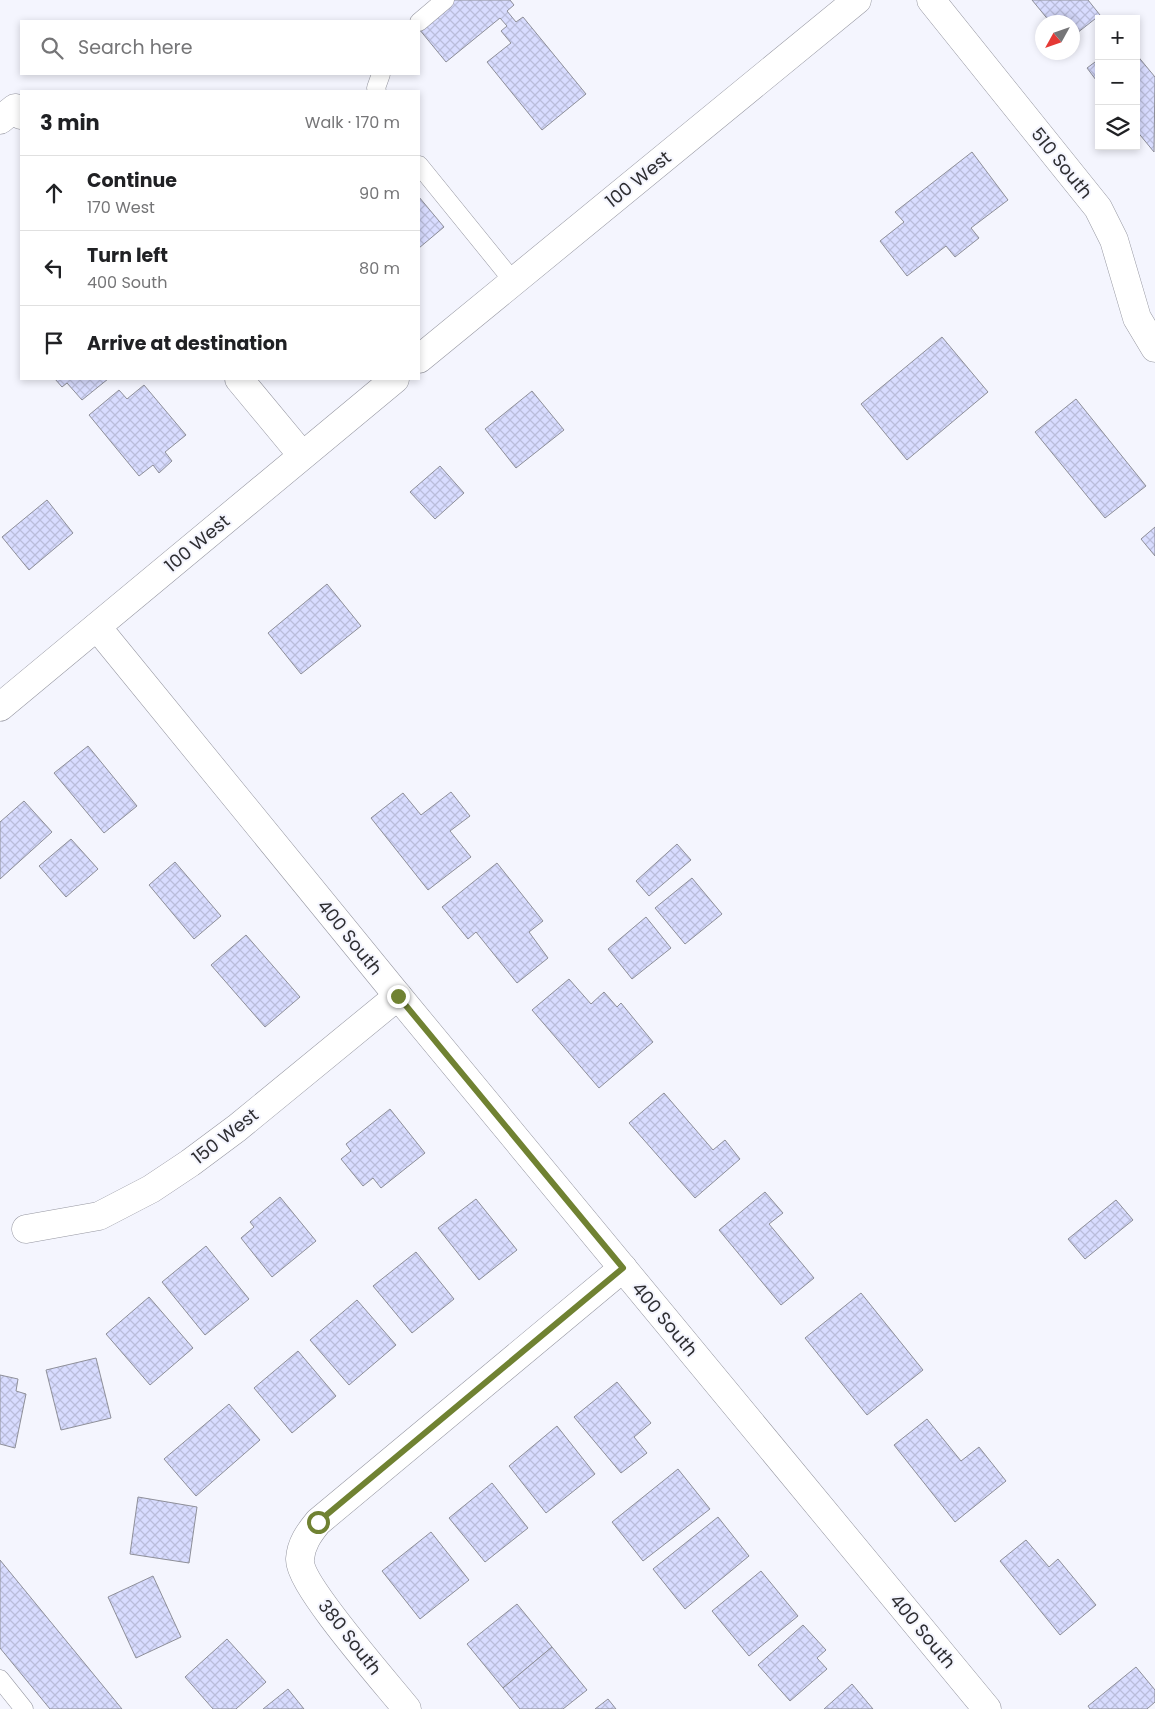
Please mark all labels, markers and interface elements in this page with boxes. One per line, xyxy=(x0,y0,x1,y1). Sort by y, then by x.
north arrow xyxy=(1035,15,1080,60)
map controls xyxy=(1095,15,1140,150)
button: + xyxy=(1095,15,1140,60)
search box xyxy=(20,20,420,75)
icon: search xyxy=(38,34,66,62)
text: Search here xyxy=(78,34,192,61)
button: − xyxy=(1095,60,1140,105)
button: layers xyxy=(1095,105,1140,150)
text: 3 min xyxy=(40,108,100,137)
text: Walk · 170 m xyxy=(305,111,400,134)
street label: 510 South xyxy=(1026,122,1098,204)
street label: 100 West xyxy=(600,145,676,213)
text: Continue xyxy=(87,167,177,194)
icon: ahead xyxy=(40,179,68,207)
text: 90 m xyxy=(359,182,400,205)
text: 170 West xyxy=(87,196,155,219)
text: Turn left xyxy=(87,242,168,269)
icon: left xyxy=(40,254,68,282)
text: 80 m xyxy=(359,257,400,280)
text: 400 South xyxy=(87,271,167,294)
icon: arrive xyxy=(40,329,68,357)
text: Arrive at destination xyxy=(87,330,288,357)
street label: 100 West xyxy=(159,508,235,578)
street label: 400 South xyxy=(312,894,388,980)
route end xyxy=(387,985,410,1008)
street label: 150 West xyxy=(187,1102,263,1170)
street label: 400 South xyxy=(626,1276,704,1362)
route start xyxy=(307,1511,330,1534)
street label: 400 South xyxy=(884,1588,962,1674)
street label: 380 South xyxy=(313,1594,387,1680)

